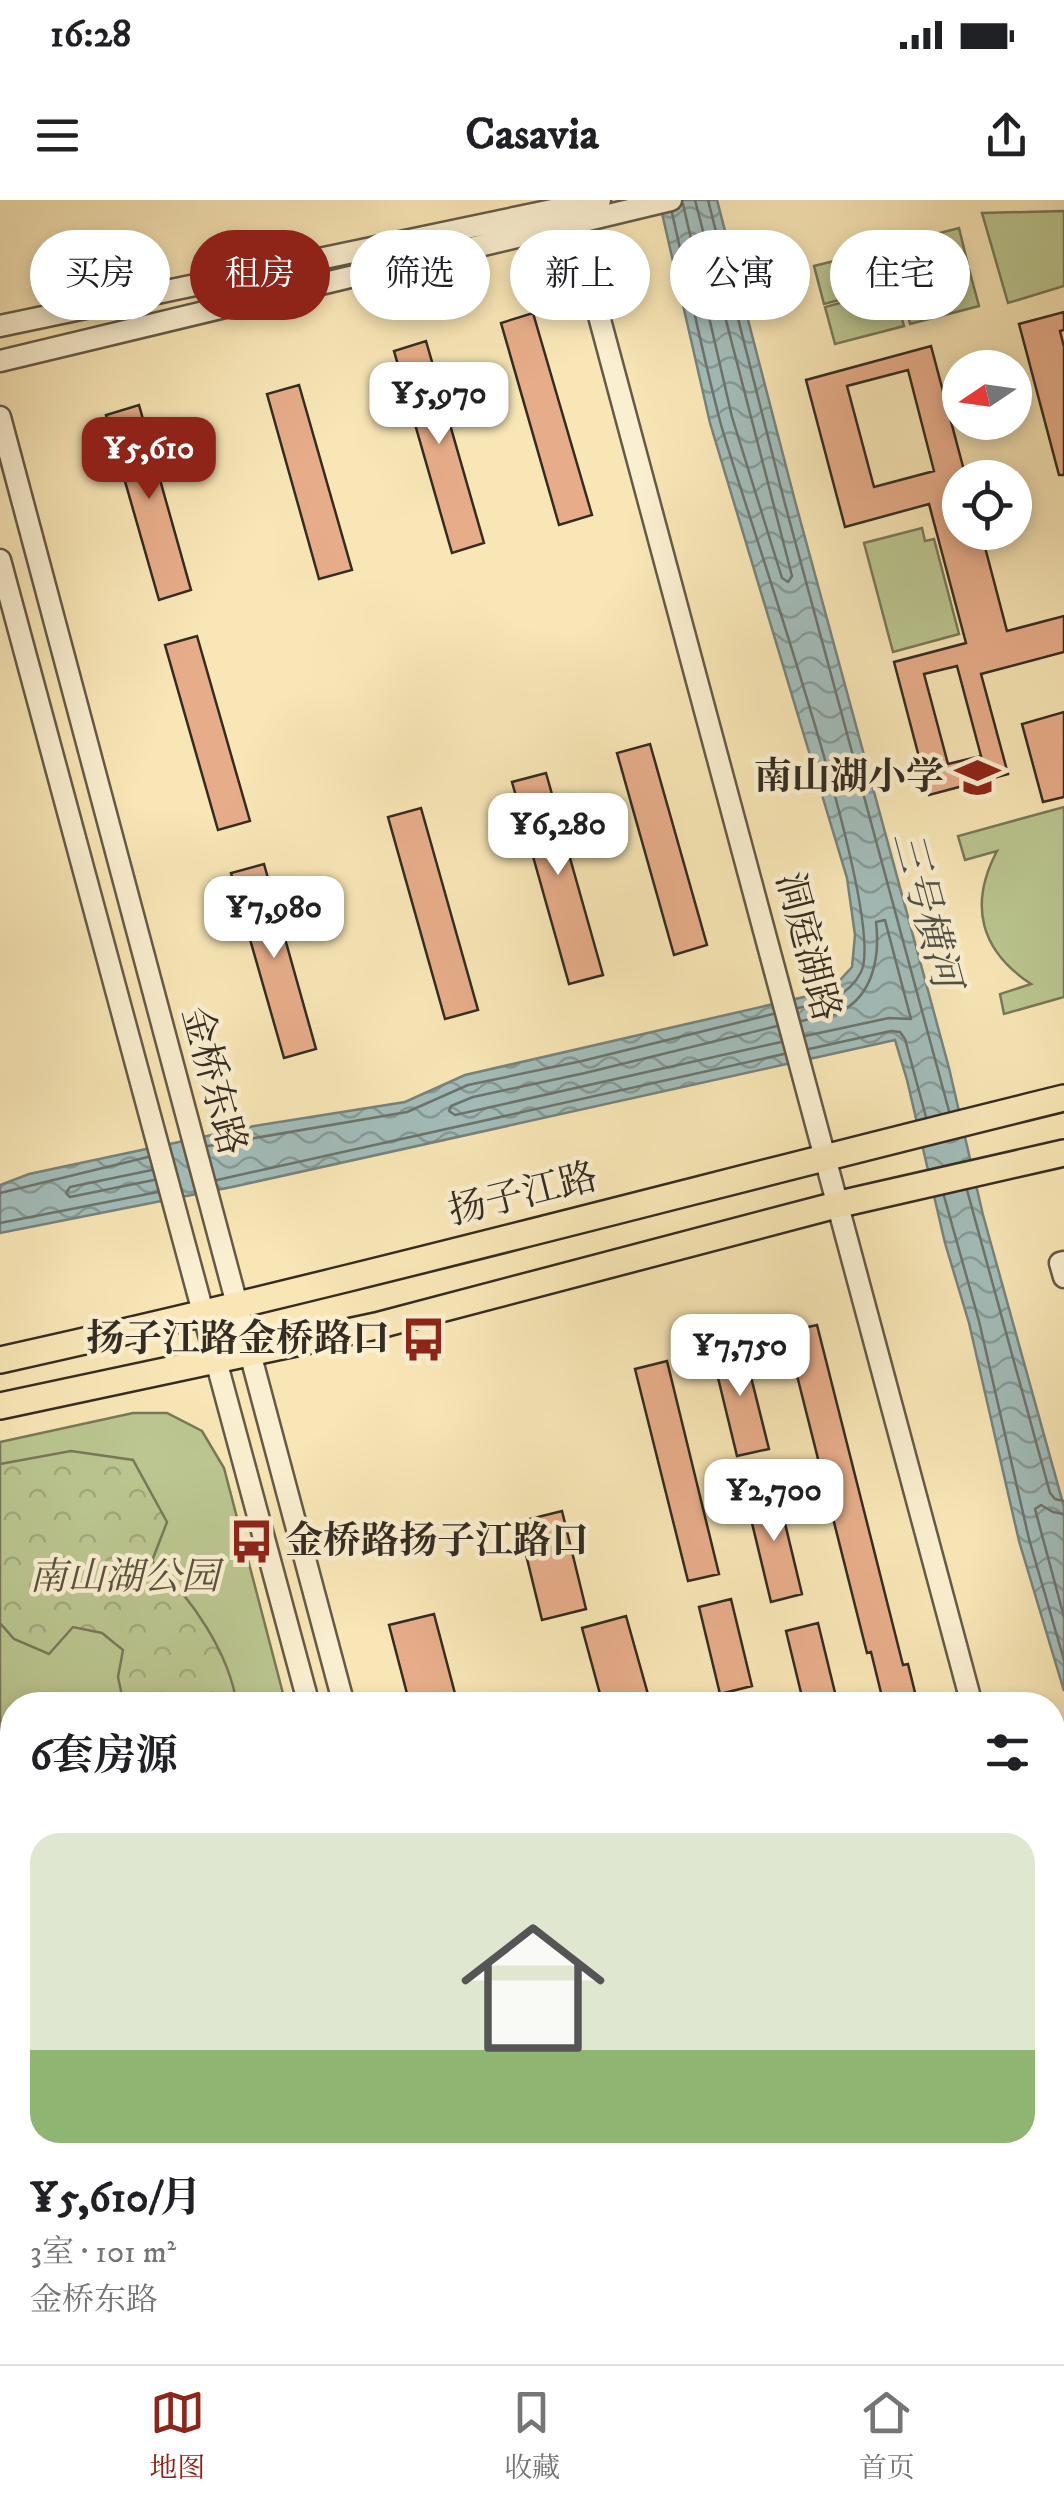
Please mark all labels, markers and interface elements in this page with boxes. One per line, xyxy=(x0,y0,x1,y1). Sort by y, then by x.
text: 16:28 xyxy=(50,11,131,59)
text: Casavia xyxy=(465,107,599,163)
icon: menu xyxy=(30,108,85,163)
icon: share xyxy=(979,108,1034,163)
chip: 买房 xyxy=(30,230,170,320)
chip: 租房 xyxy=(190,230,330,320)
chip: 筛选 xyxy=(350,230,490,320)
chip: 新上 xyxy=(510,230,650,320)
chip: 公寓 xyxy=(670,230,810,320)
chip: 住宅 xyxy=(830,230,970,320)
north arrow xyxy=(942,350,1032,440)
map controls xyxy=(942,350,1032,550)
pin: ¥5,970 xyxy=(358,362,520,447)
text: ¥5,970 xyxy=(391,374,487,414)
pin: ¥5,610 xyxy=(68,417,230,502)
text: ¥5,610 xyxy=(104,429,194,469)
button: locate xyxy=(942,460,1032,550)
place label: 南山湖小学 xyxy=(754,754,944,802)
school or university icon: 南山湖小学 xyxy=(953,754,1001,802)
pin: ¥6,280 xyxy=(477,793,639,878)
text: ¥6,280 xyxy=(510,805,606,845)
water label: 三号横河 xyxy=(880,826,971,1000)
street label: 洞庭湖路 xyxy=(764,867,850,1027)
pin: ¥7,980 xyxy=(193,876,355,961)
text: ¥7,980 xyxy=(226,888,322,928)
street label: 金桥东路 xyxy=(170,1001,256,1161)
street label: 扬子江路 xyxy=(443,1153,603,1237)
pin: ¥7,750 xyxy=(659,1314,821,1399)
place label: 扬子江路金桥路口 xyxy=(86,1316,390,1364)
bus stop icon: 扬子江路金桥路口 xyxy=(399,1316,447,1364)
text: ¥7,750 xyxy=(693,1326,787,1366)
pin: ¥2,700 xyxy=(693,1459,855,1544)
text: ¥2,700 xyxy=(726,1471,822,1511)
bus stop icon: 金桥路扬子江路口 xyxy=(228,1518,276,1566)
place label: 金桥路扬子江路口 xyxy=(285,1518,589,1566)
park label: 南山湖公园 xyxy=(29,1554,225,1602)
icon: filters xyxy=(980,1725,1035,1780)
text: 6套房源 xyxy=(30,1731,178,1783)
icon: home xyxy=(443,1898,623,2078)
text: ¥5,610/月 xyxy=(30,2173,202,2225)
text: 3室 · 101 m² xyxy=(30,2233,176,2273)
text: 金桥东路 xyxy=(30,2281,158,2321)
tab: 地图 xyxy=(149,2385,205,2486)
tab: 收藏 xyxy=(504,2385,560,2486)
tab: 首页 xyxy=(859,2385,915,2486)

